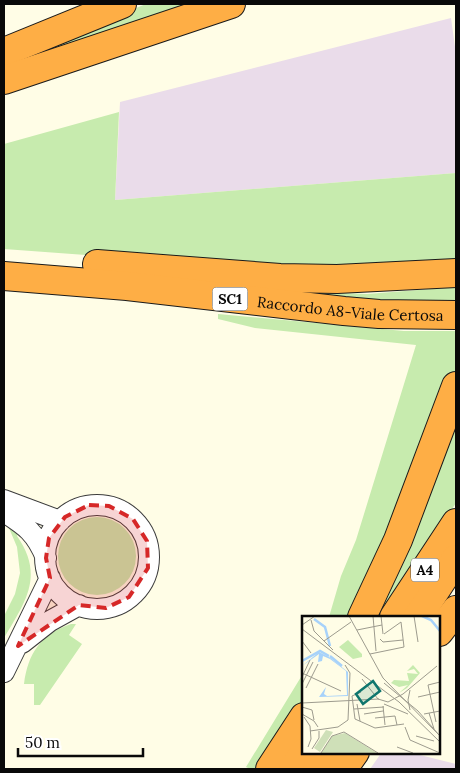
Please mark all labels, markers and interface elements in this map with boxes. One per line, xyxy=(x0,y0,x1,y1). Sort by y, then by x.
road number: SC1 xyxy=(212,288,248,310)
street label: Raccordo A8-Viale Certosa xyxy=(256,292,444,324)
road number: A4 xyxy=(411,558,439,582)
inset map xyxy=(302,616,440,753)
scale bar xyxy=(18,726,142,758)
text: 50 m xyxy=(25,733,60,752)

